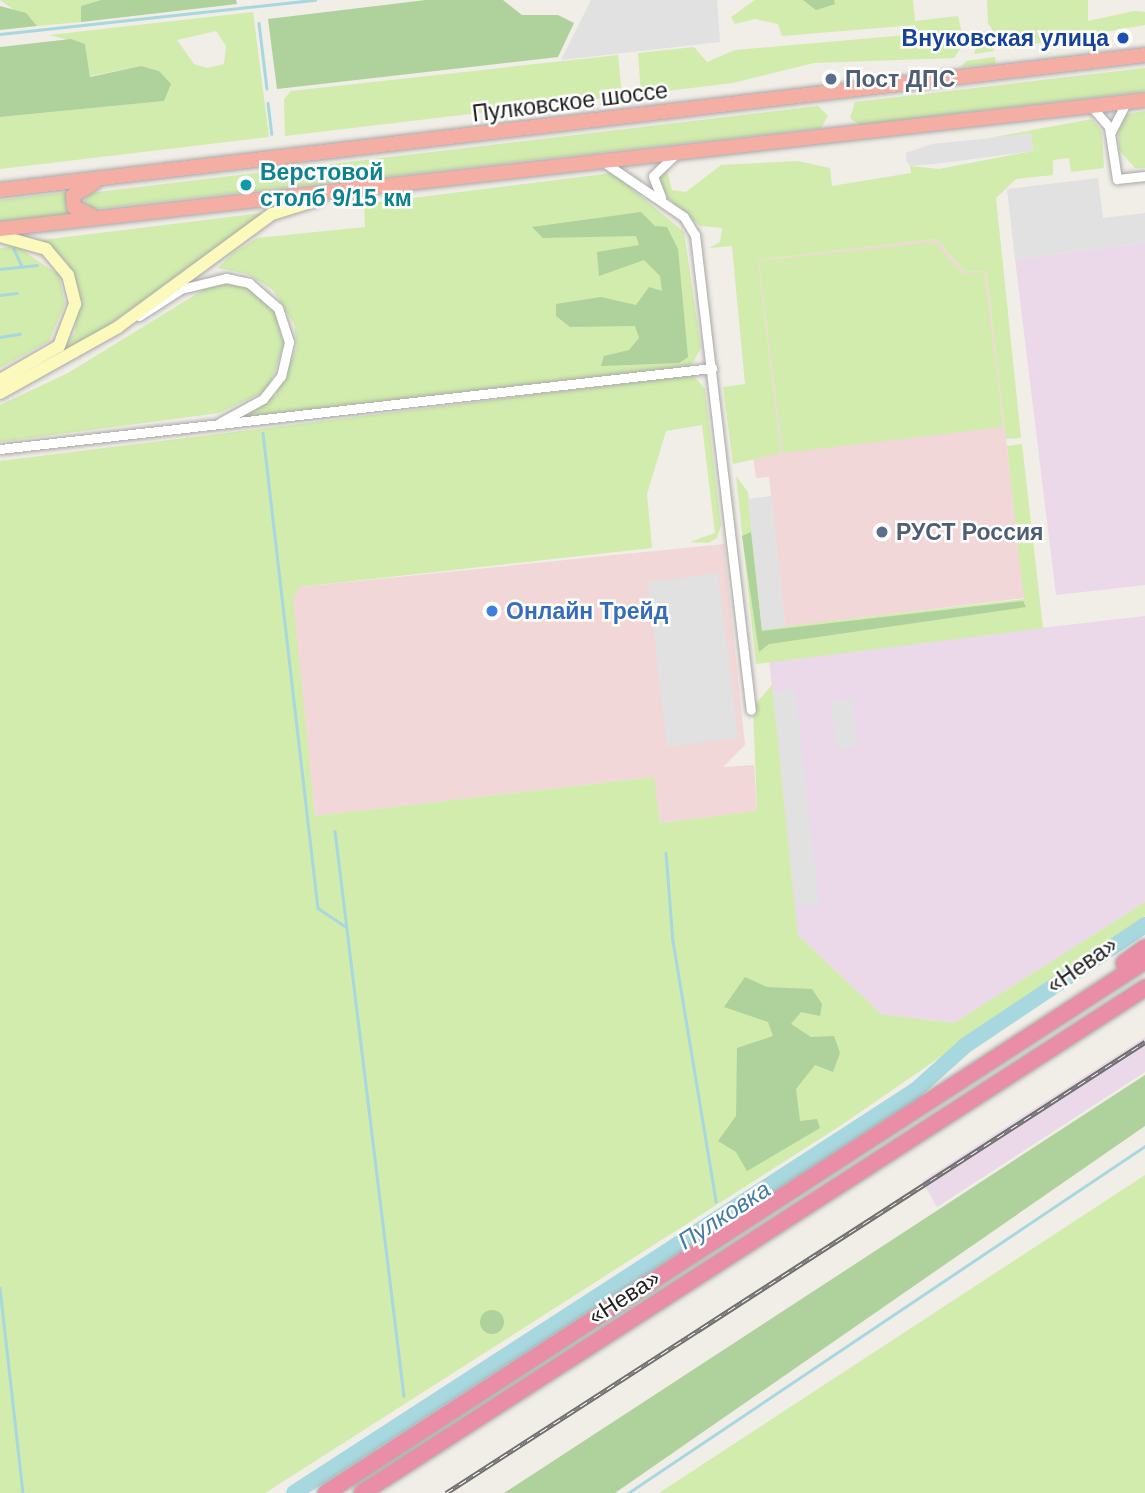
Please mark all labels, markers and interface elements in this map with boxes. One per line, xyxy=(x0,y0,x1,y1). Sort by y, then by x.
place label: Внуковская улица xyxy=(902,24,1109,52)
marker: Внуковская улица xyxy=(1115,30,1131,46)
place label: Пост ДПС xyxy=(845,65,955,93)
marker: Пост ДПС xyxy=(823,71,839,87)
street label: Пулковское шоссе xyxy=(471,76,669,128)
place label: Верстовой столб 9/15 км xyxy=(260,158,412,212)
marker: Верстовой столб 9/15 км xyxy=(238,177,254,193)
place label: РУСТ Россия xyxy=(896,518,1043,546)
marker: РУСТ Россия xyxy=(874,524,890,540)
place label: Онлайн Трейд xyxy=(506,597,668,625)
marker: Онлайн Трейд xyxy=(484,603,500,619)
street label: «Нева» xyxy=(1041,931,1123,999)
water label: Пулковка xyxy=(672,1174,776,1256)
street label: «Нева» xyxy=(583,1264,665,1330)

